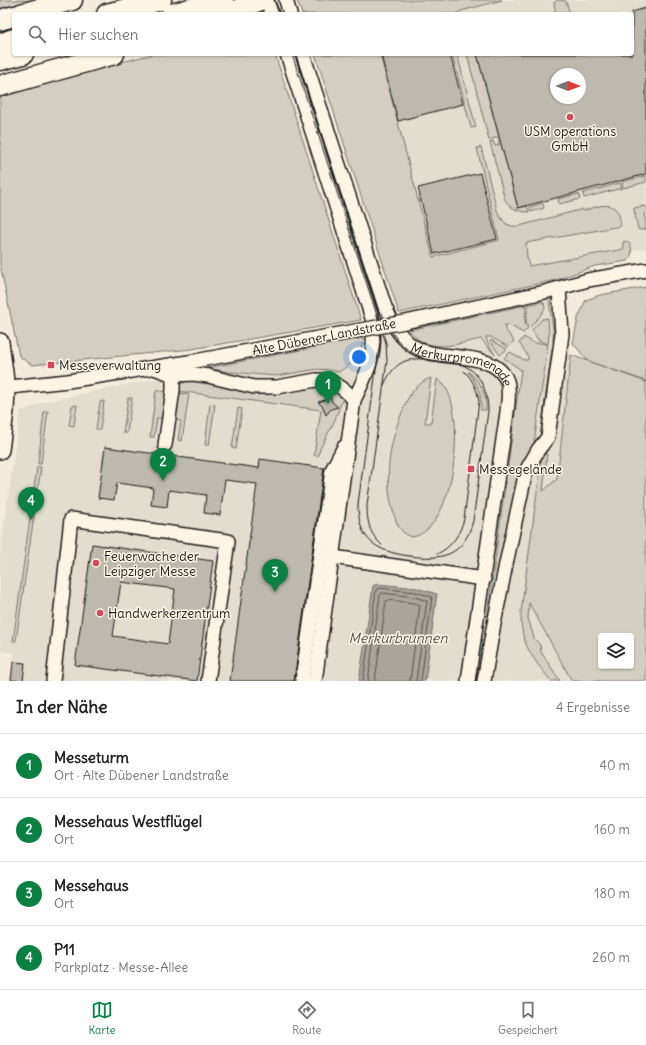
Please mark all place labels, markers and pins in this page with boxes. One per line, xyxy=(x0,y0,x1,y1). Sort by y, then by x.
marker: USM operations GmbH xyxy=(565,112,575,122)
place label: USM operations GmbH xyxy=(524,123,616,155)
place label: Messeverwaltung xyxy=(59,357,161,374)
marker: Messeverwaltung xyxy=(46,360,56,370)
pin: 1 xyxy=(315,371,341,404)
pin: 2 xyxy=(150,448,176,481)
place label: Messegelände xyxy=(479,461,562,478)
marker: Messegelände xyxy=(466,464,476,474)
pin: 4 xyxy=(18,487,44,520)
place label: Feuerwache der Leipziger Messe xyxy=(104,548,200,580)
marker: Feuerwache der Leipziger Messe xyxy=(91,558,101,568)
pin: 3 xyxy=(262,559,288,592)
place label: Handwerkerzentrum xyxy=(108,605,230,622)
marker: Handwerkerzentrum xyxy=(95,608,105,618)

